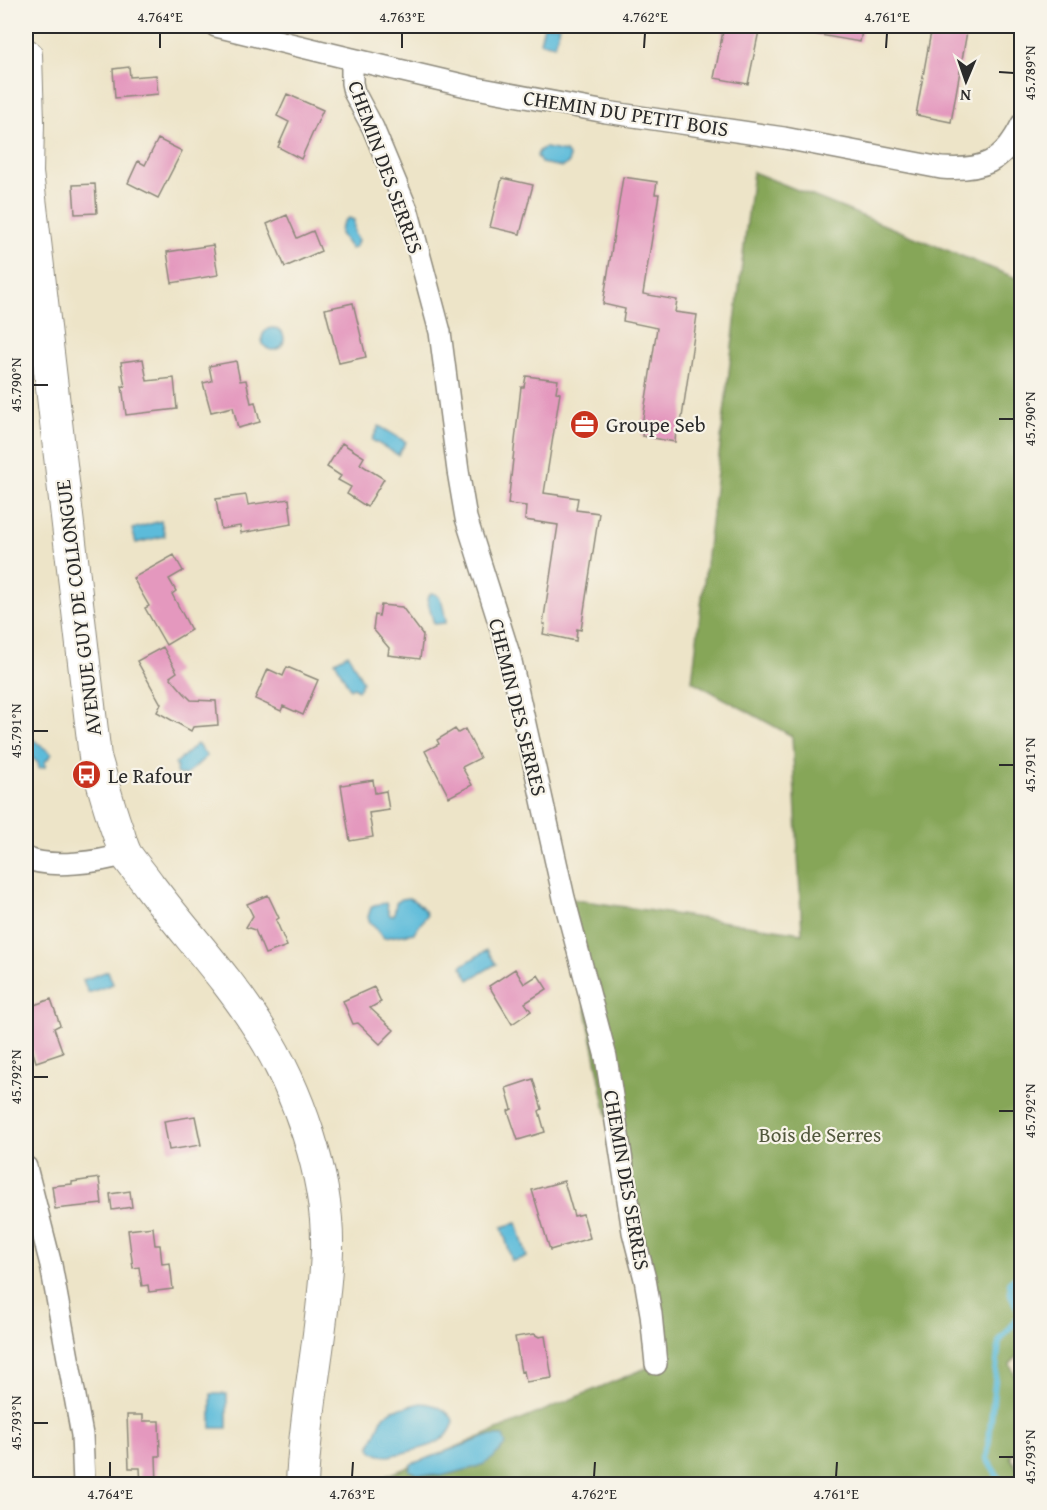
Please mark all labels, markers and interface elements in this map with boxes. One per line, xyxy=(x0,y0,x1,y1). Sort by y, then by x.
text: 4.764°E xyxy=(137,6,183,27)
text: 4.763°E xyxy=(379,6,425,27)
text: 4.762°E xyxy=(622,6,668,27)
text: 4.761°E xyxy=(864,6,910,27)
text: 45.789°N xyxy=(1019,45,1040,100)
north arrow xyxy=(936,51,996,111)
street label: CHEMIN DES SERRES xyxy=(340,76,432,258)
street label: CHEMIN DU PETIT BOIS xyxy=(521,81,731,145)
text: N xyxy=(959,84,971,108)
text: 45.790°N xyxy=(5,357,26,412)
text: 45.790°N xyxy=(1019,391,1040,446)
office icon: Groupe Seb xyxy=(569,408,601,440)
place label: Groupe Seb xyxy=(606,409,706,440)
street label: AVENUE GUY DE COLLONGUE xyxy=(47,478,109,738)
street label: CHEMIN DES SERRES xyxy=(481,615,555,799)
text: 45.791°N xyxy=(5,703,26,758)
text: 45.791°N xyxy=(1019,737,1040,792)
bus stop icon: Le Rafour xyxy=(71,759,103,791)
place label: Le Rafour xyxy=(108,760,193,791)
text: 45.792°N xyxy=(5,1049,26,1104)
text: 45.792°N xyxy=(1019,1083,1040,1138)
street label: CHEMIN DES SERRES xyxy=(596,1088,658,1272)
park label: Bois de Serres xyxy=(759,1119,881,1150)
text: 45.793°N xyxy=(5,1395,26,1450)
text: 45.793°N xyxy=(1019,1429,1040,1484)
text: 4.764°E xyxy=(87,1483,133,1504)
text: 4.763°E xyxy=(329,1483,375,1504)
text: 4.762°E xyxy=(571,1483,617,1504)
text: 4.761°E xyxy=(813,1483,859,1504)

